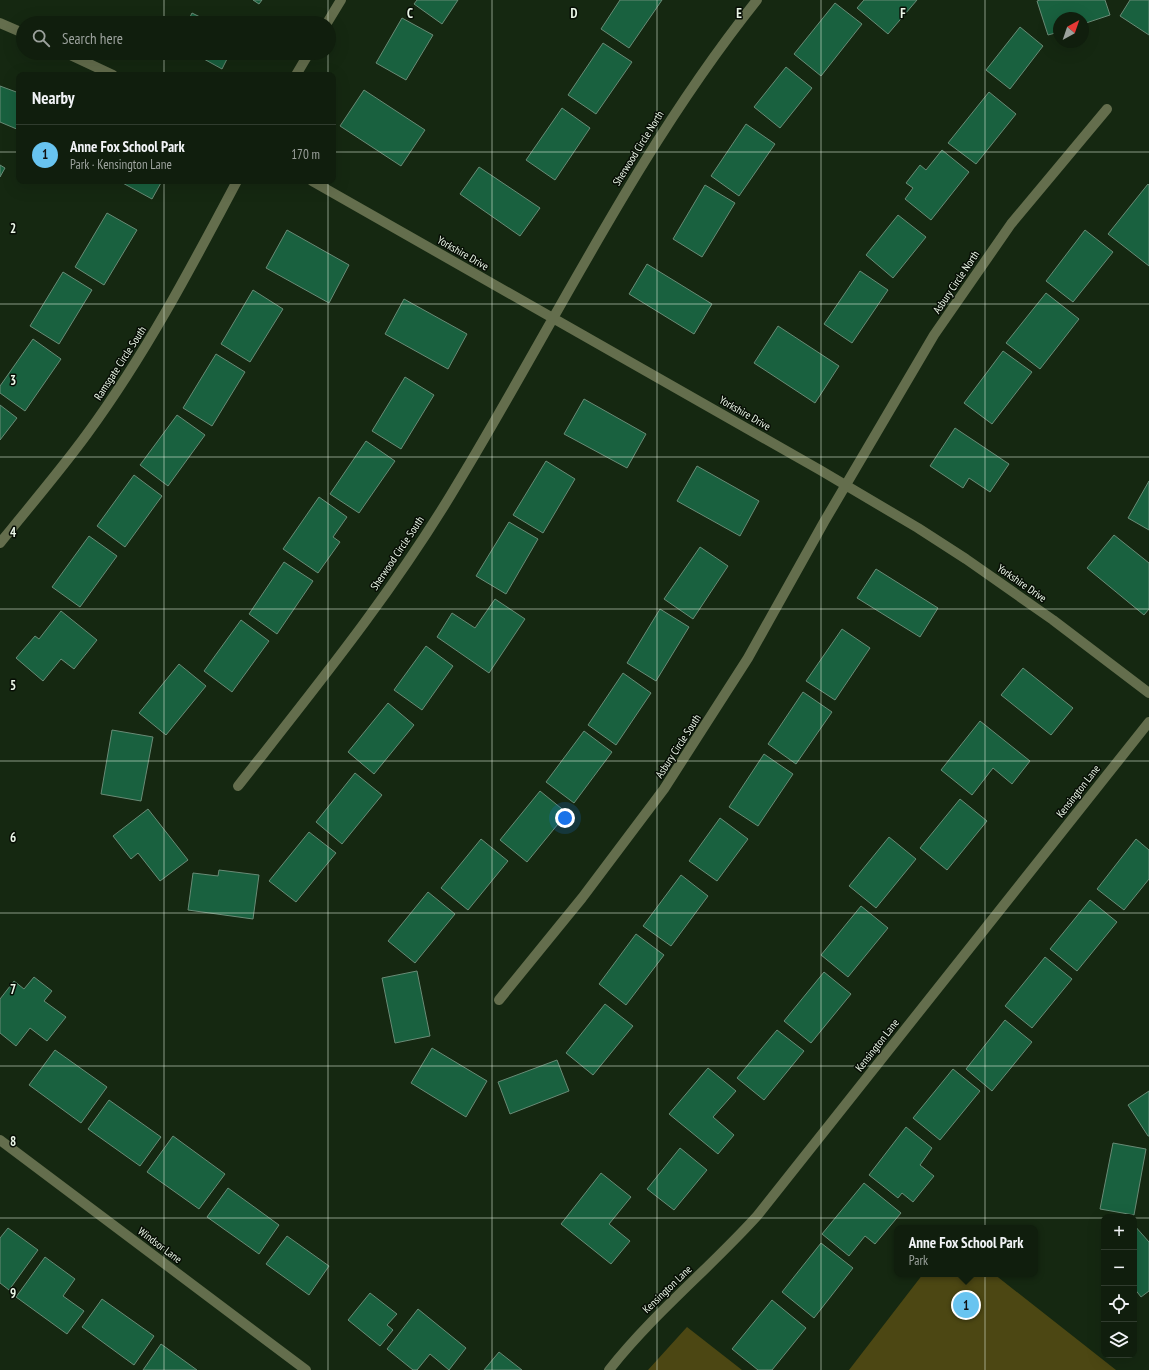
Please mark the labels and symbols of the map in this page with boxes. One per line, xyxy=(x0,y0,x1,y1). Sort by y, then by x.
text: C xyxy=(407,5,413,22)
text: D xyxy=(571,5,578,22)
text: E xyxy=(736,5,742,22)
text: F xyxy=(900,5,906,22)
north arrow xyxy=(1053,12,1089,48)
street label: Sherwood Circle North xyxy=(609,108,667,188)
text: 2 xyxy=(10,220,16,237)
street label: Yorkshire Drive xyxy=(435,233,492,274)
street label: Asbury Circle North xyxy=(930,248,982,316)
street label: Ramsgate Circle South xyxy=(91,323,149,403)
text: 3 xyxy=(10,372,16,389)
street label: Yorkshire Drive xyxy=(717,393,774,434)
street label: Sherwood Circle South xyxy=(367,513,427,593)
text: 4 xyxy=(10,524,17,541)
street label: Yorkshire Drive xyxy=(995,561,1050,605)
text: 5 xyxy=(10,677,16,694)
street label: Asbury Circle South xyxy=(652,711,704,781)
street label: Kensington Lane xyxy=(1053,761,1103,820)
your location xyxy=(555,808,575,828)
text: 6 xyxy=(10,829,16,846)
text: 7 xyxy=(10,981,16,998)
street label: Kensington Lane xyxy=(852,1015,902,1074)
text: 8 xyxy=(10,1133,16,1150)
street label: Windsor Lane xyxy=(135,1224,185,1266)
street label: Kensington Lane xyxy=(639,1262,695,1316)
text: 9 xyxy=(10,1285,16,1302)
pin: 1 xyxy=(953,1290,979,1320)

